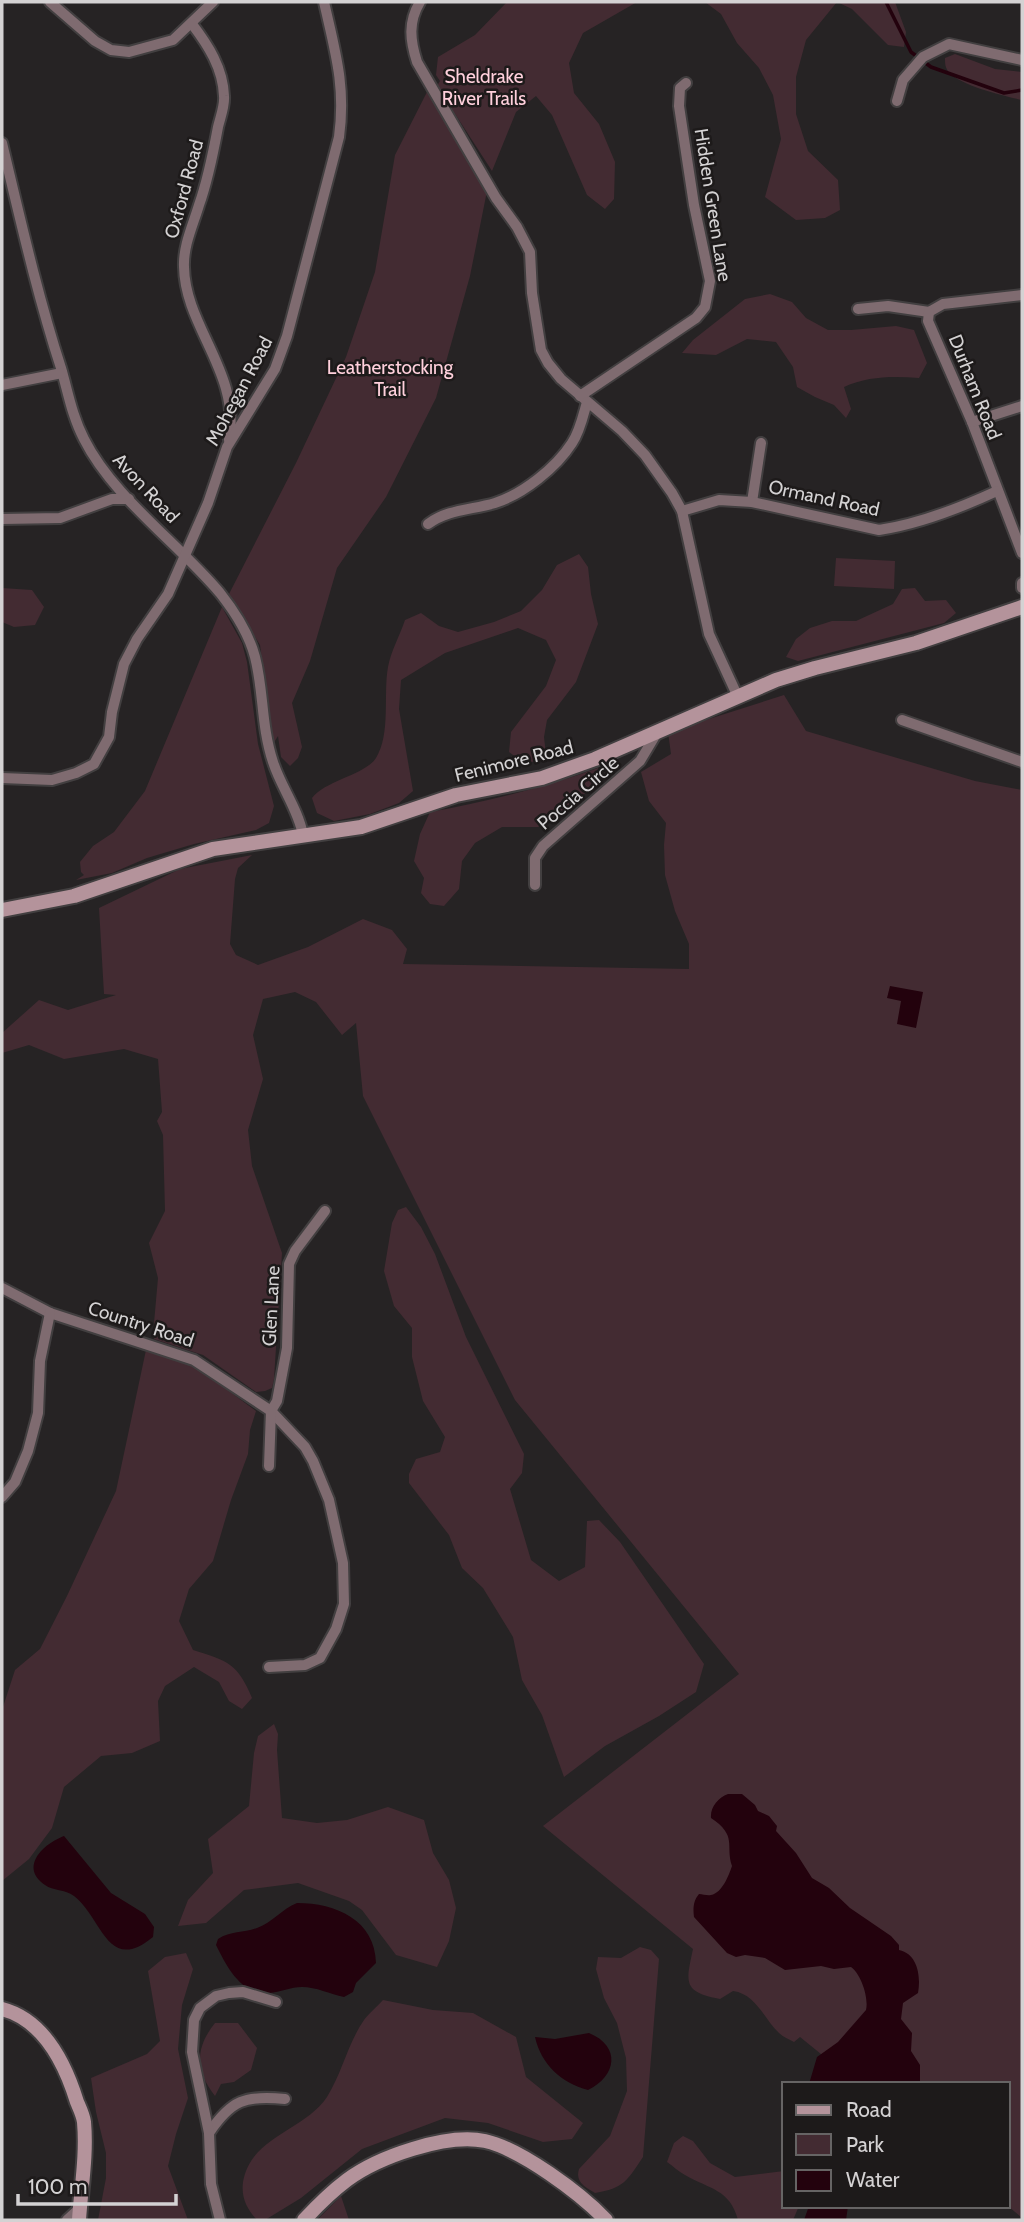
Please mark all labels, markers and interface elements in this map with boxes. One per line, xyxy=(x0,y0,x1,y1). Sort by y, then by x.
park label: Sheldrake River Trails xyxy=(442,65,526,110)
street label: Hidden Green Lane xyxy=(690,127,737,283)
street label: Oxford Road xyxy=(160,137,208,241)
street label: Durham Road xyxy=(944,331,1006,443)
street label: Mohegan Road xyxy=(201,332,277,450)
park label: Leatherstocking Trail xyxy=(327,356,454,401)
street label: Avon Road xyxy=(108,448,184,528)
street label: Ormand Road xyxy=(766,475,882,521)
street label: Fenimore Road xyxy=(452,735,576,787)
street label: Poccia Circle xyxy=(533,751,624,835)
street label: Glen Lane xyxy=(257,1265,285,1347)
street label: Country Road xyxy=(85,1296,197,1352)
legend xyxy=(782,2082,1010,2208)
text: Road xyxy=(846,2097,892,2122)
text: Park xyxy=(846,2132,884,2157)
scale bar xyxy=(18,2162,175,2206)
text: Water xyxy=(846,2167,900,2192)
text: 100 m xyxy=(28,2174,87,2199)

